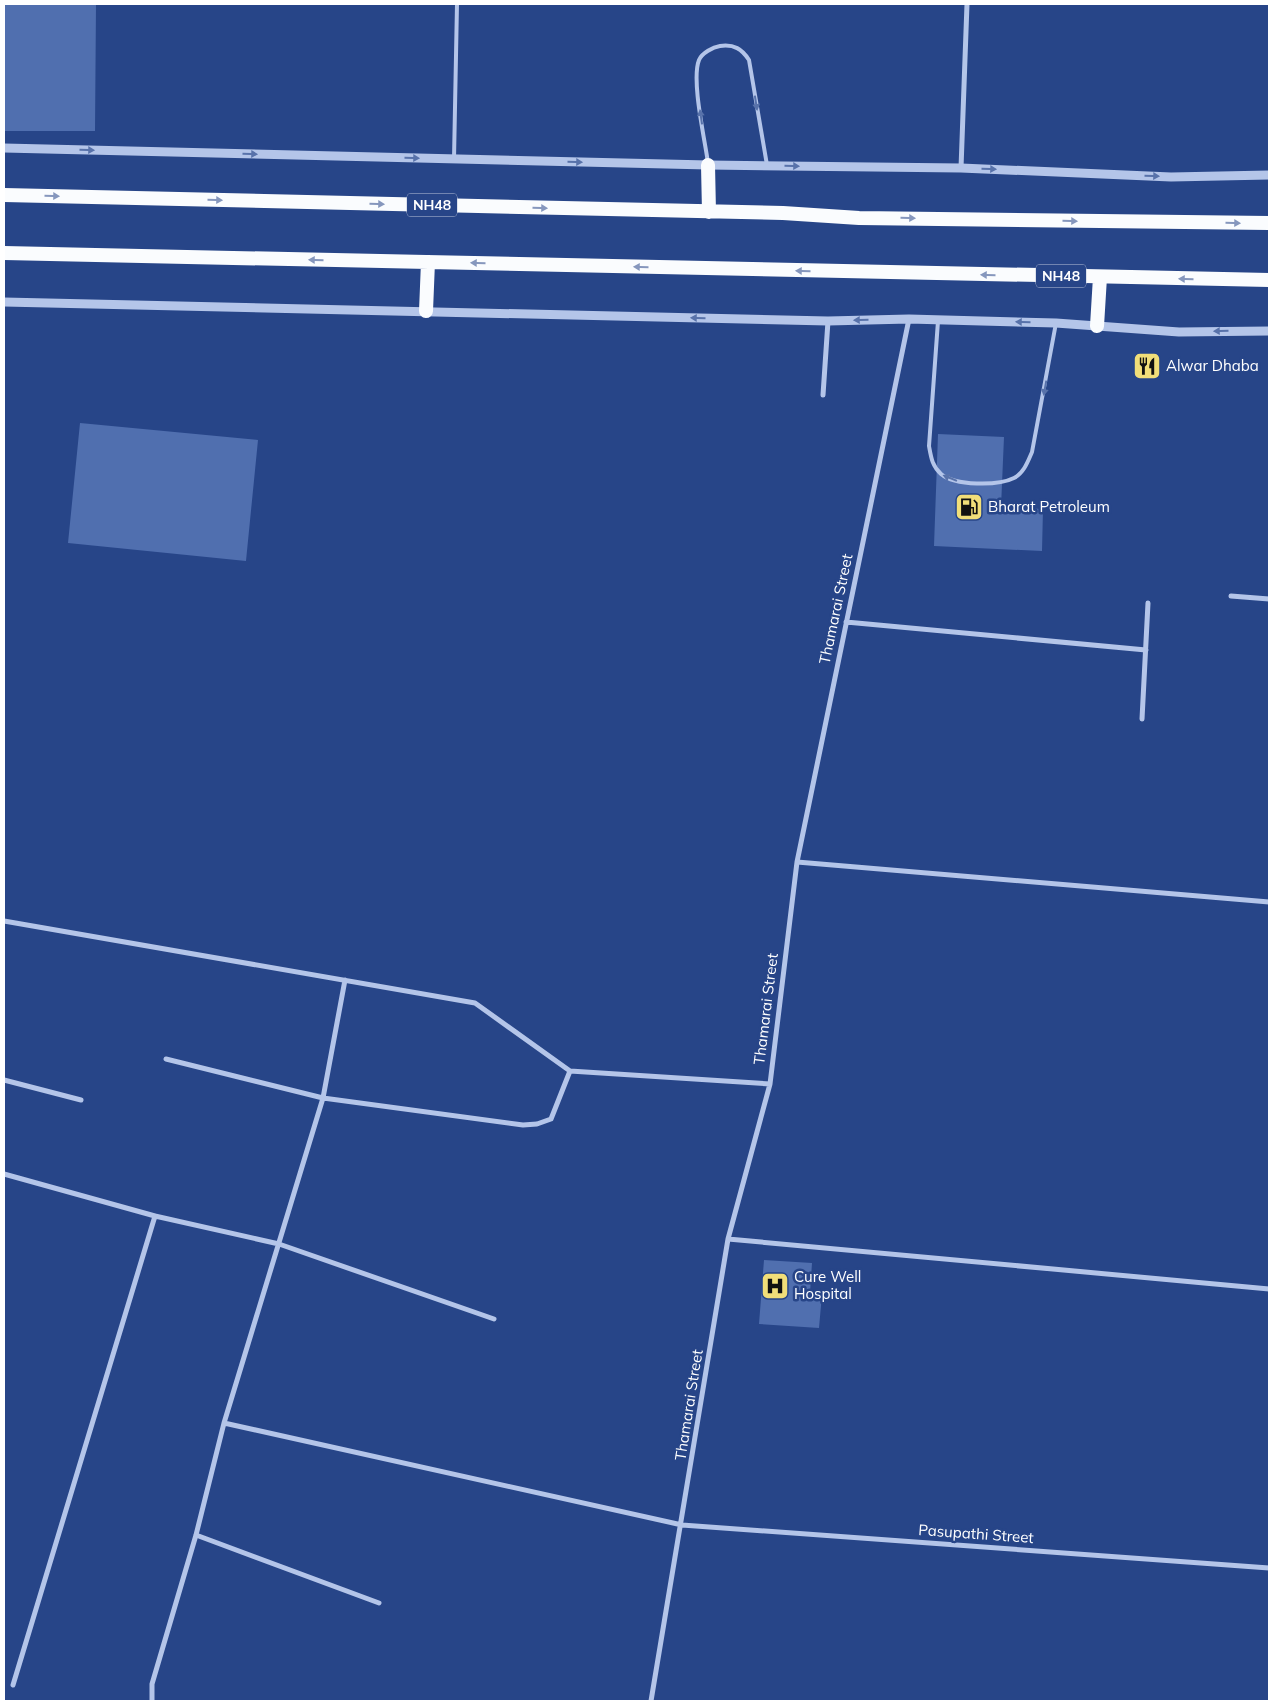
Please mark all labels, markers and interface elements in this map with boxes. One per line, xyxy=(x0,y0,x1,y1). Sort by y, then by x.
one-way arrow xyxy=(753,95,761,111)
one-way arrow xyxy=(697,109,705,125)
one-way arrow xyxy=(80,146,96,154)
one-way arrow xyxy=(242,150,258,158)
one-way arrow xyxy=(405,154,421,162)
one-way arrow xyxy=(567,158,583,166)
one-way arrow xyxy=(784,162,800,170)
one-way arrow xyxy=(982,166,998,174)
one-way arrow xyxy=(1144,172,1160,180)
one-way arrow xyxy=(45,192,61,200)
road number: NH48 xyxy=(407,194,457,216)
one-way arrow xyxy=(207,196,223,204)
one-way arrow xyxy=(370,200,386,208)
one-way arrow xyxy=(532,204,548,212)
one-way arrow xyxy=(900,214,916,222)
one-way arrow xyxy=(1063,217,1079,225)
one-way arrow xyxy=(1225,219,1241,227)
one-way arrow xyxy=(308,256,324,264)
one-way arrow xyxy=(470,259,486,267)
one-way arrow xyxy=(633,263,649,271)
road number: NH48 xyxy=(1036,264,1086,288)
one-way arrow xyxy=(795,266,811,274)
one-way arrow xyxy=(980,270,996,278)
one-way arrow xyxy=(1177,275,1193,283)
one-way arrow xyxy=(690,314,706,322)
one-way arrow xyxy=(853,316,869,324)
one-way arrow xyxy=(1015,318,1031,326)
one-way arrow xyxy=(1212,327,1228,335)
restaurant icon: Alwar Dhaba xyxy=(1132,351,1162,381)
place label: Alwar Dhaba xyxy=(1166,356,1259,375)
one-way arrow xyxy=(1040,381,1048,397)
one-way arrow xyxy=(943,473,957,481)
fuel station icon: Bharat Petroleum xyxy=(954,492,984,522)
place label: Bharat Petroleum xyxy=(988,497,1110,516)
street label: Thamarai Street xyxy=(815,552,856,666)
street label: Thamarai Street xyxy=(749,952,782,1066)
place label: Cure Well Hospital xyxy=(794,1267,861,1303)
hospital icon: Cure Well Hospital xyxy=(760,1271,790,1301)
street label: Thamarai Street xyxy=(670,1348,707,1462)
street label: Pasupathi Street xyxy=(918,1520,1034,1547)

